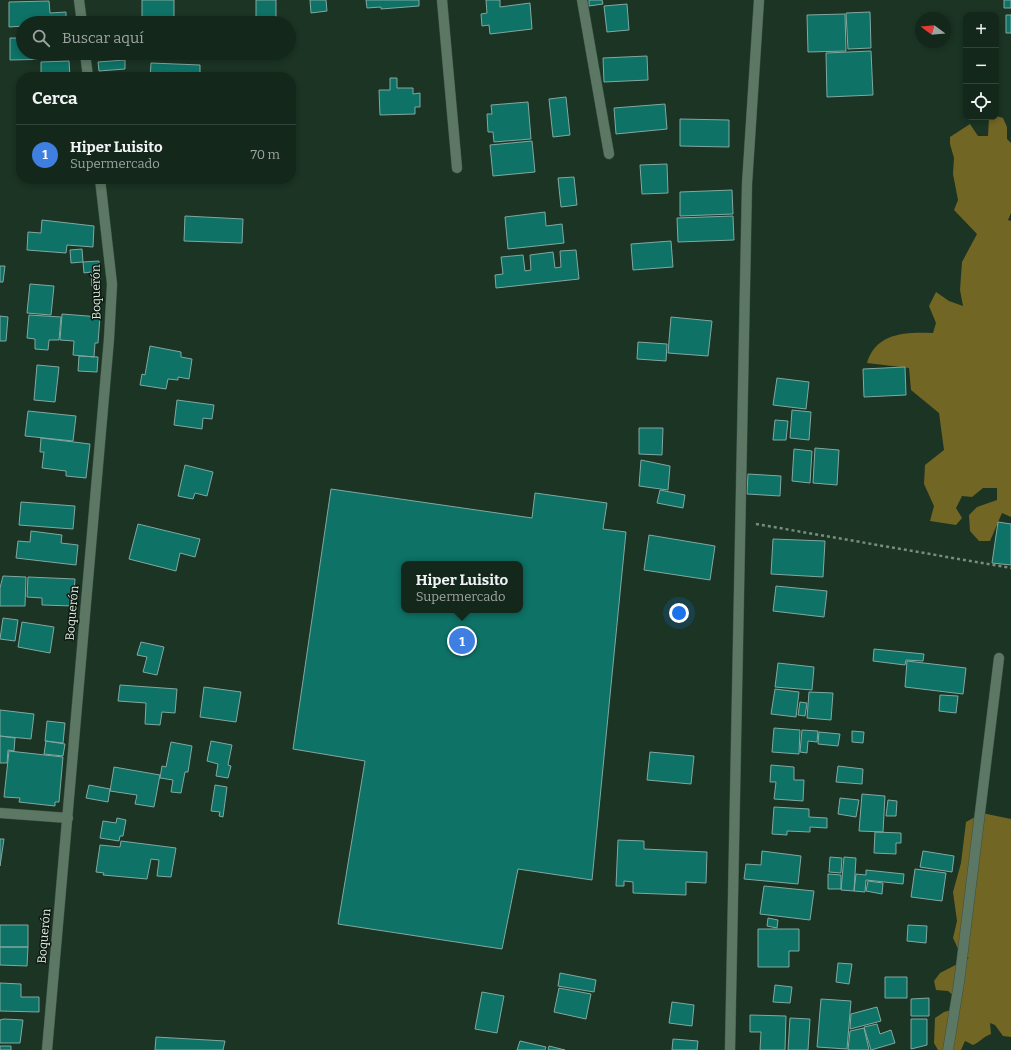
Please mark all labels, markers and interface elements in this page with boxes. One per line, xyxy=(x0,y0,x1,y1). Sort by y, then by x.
north arrow xyxy=(915,12,951,48)
map controls xyxy=(963,12,999,120)
button: + xyxy=(963,12,999,48)
search box xyxy=(16,16,296,60)
icon: search xyxy=(30,27,52,49)
text: Buscar aquí xyxy=(62,29,144,47)
button: − xyxy=(963,48,999,84)
button: locate xyxy=(963,84,999,120)
text: Cerca xyxy=(32,88,77,109)
text: Hiper Luisito xyxy=(70,138,163,156)
text: 1 xyxy=(42,147,48,162)
text: 70 m xyxy=(250,147,280,162)
text: Supermercado xyxy=(70,156,160,171)
street label: Boquerón xyxy=(89,264,103,320)
popup xyxy=(401,561,523,613)
text: Hiper Luisito xyxy=(416,571,508,589)
street label: Boquerón xyxy=(63,585,81,641)
text: Supermercado xyxy=(416,589,505,604)
your location xyxy=(669,603,689,623)
pin: 1 xyxy=(449,626,475,656)
street label: Boquerón xyxy=(35,908,53,964)

